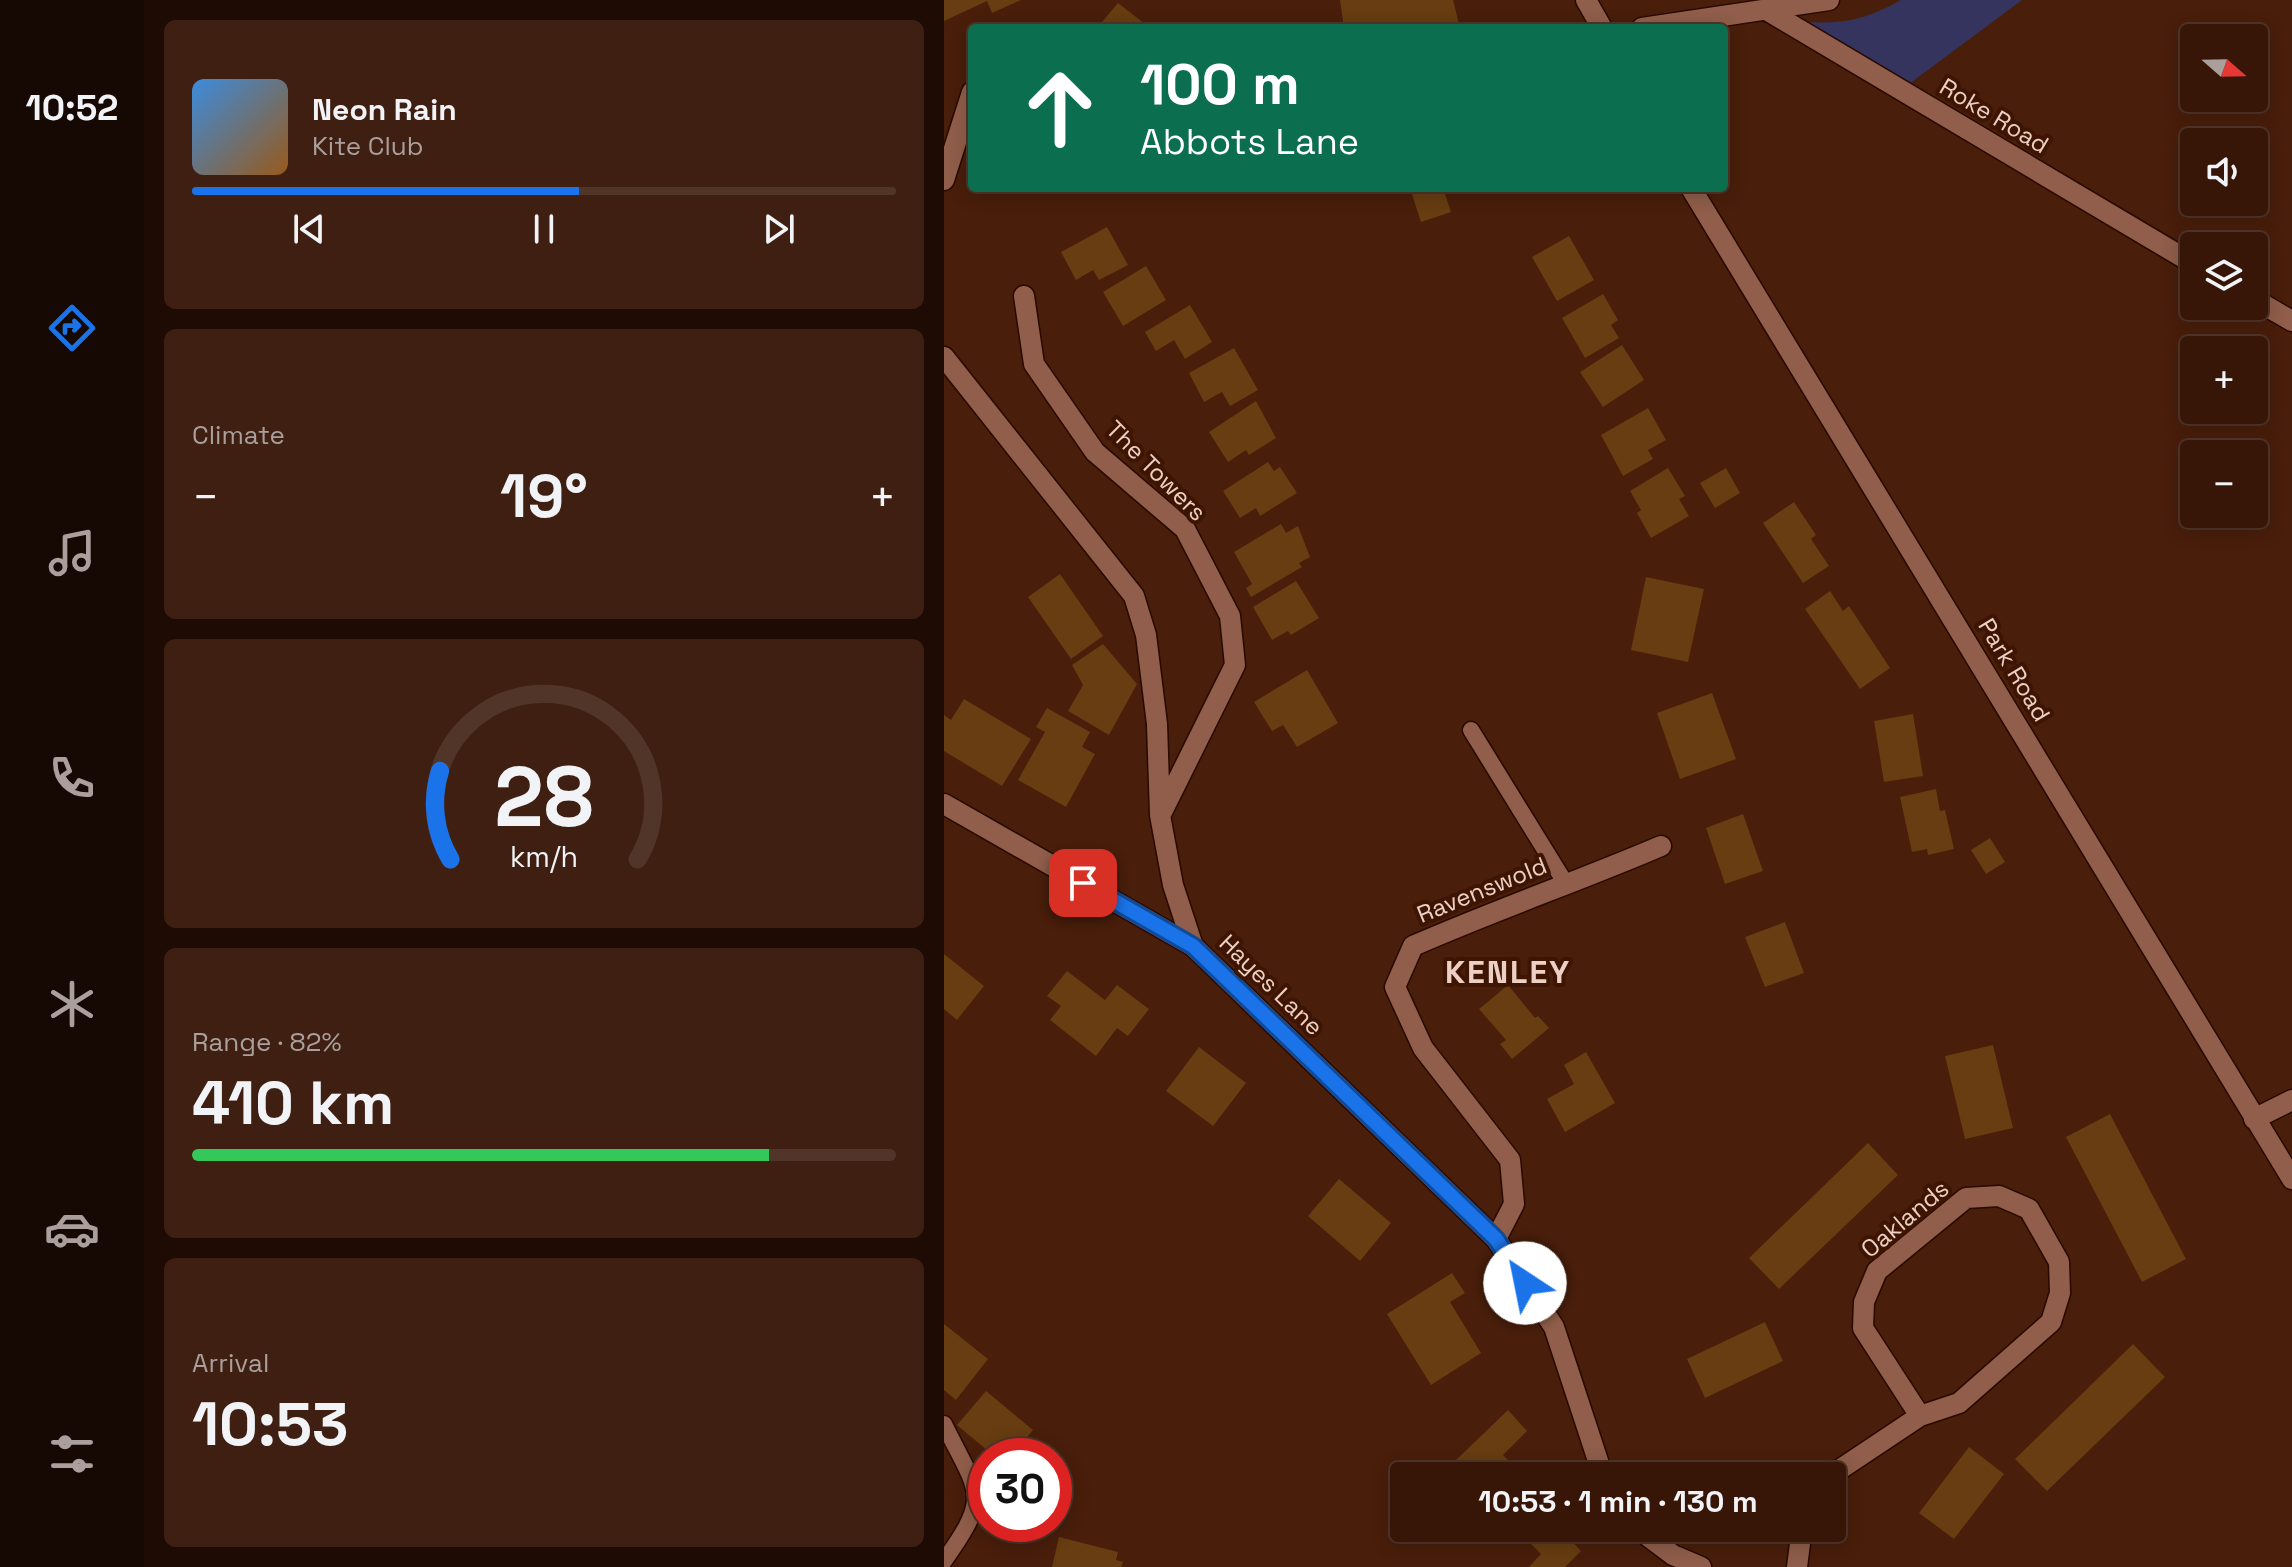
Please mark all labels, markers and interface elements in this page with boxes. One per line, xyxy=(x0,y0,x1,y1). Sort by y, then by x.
north arrow xyxy=(2180,24,2268,112)
map controls xyxy=(2180,24,2268,528)
text: 100 m xyxy=(1140,49,1300,120)
icon: ahead xyxy=(1008,56,1112,160)
street label: Roke Road xyxy=(1934,71,2054,160)
text: 10:52 xyxy=(25,85,119,131)
text: Neon Rain xyxy=(312,90,457,129)
text: Abbots Lane xyxy=(1140,119,1359,165)
button: sound xyxy=(2180,128,2268,216)
text: Kite Club xyxy=(312,129,424,163)
icon: previous xyxy=(287,207,331,251)
icon: pause xyxy=(522,207,566,251)
icon: next xyxy=(757,207,801,251)
button: layers xyxy=(2180,232,2268,320)
icon: directions xyxy=(44,300,100,356)
button: + xyxy=(2180,336,2268,424)
street label: The Towers xyxy=(1100,414,1213,527)
text: Climate xyxy=(192,418,285,452)
button: − xyxy=(2180,440,2268,528)
text: 19° xyxy=(500,458,588,535)
text: − xyxy=(192,469,219,525)
text: + xyxy=(869,469,896,525)
icon: music xyxy=(44,525,100,581)
street label: Park Road xyxy=(1972,612,2057,727)
text: 28 xyxy=(494,743,594,849)
icon: phone xyxy=(44,750,100,806)
text: km/h xyxy=(510,839,578,875)
pin xyxy=(1049,849,1117,917)
street label: Ravenswold xyxy=(1412,849,1551,930)
icon: arrive xyxy=(1061,861,1105,905)
street label: Hayes Lane xyxy=(1213,927,1330,1042)
district label: KENLEY xyxy=(1445,952,1571,992)
icon: climate xyxy=(44,976,100,1032)
text: Range · 82% xyxy=(192,1025,342,1059)
text: 410 km xyxy=(192,1065,394,1142)
street label: Oaklands xyxy=(1854,1173,1955,1264)
icon: car xyxy=(44,1201,100,1257)
position arrow xyxy=(1483,1241,1567,1325)
text: Arrival xyxy=(192,1346,269,1380)
text: 10:53 xyxy=(192,1386,348,1463)
icon: filters xyxy=(44,1426,100,1482)
speed limit sign: 30 xyxy=(968,1438,1072,1542)
text: 10:53 · 1 min · 130 m xyxy=(1478,1482,1758,1521)

